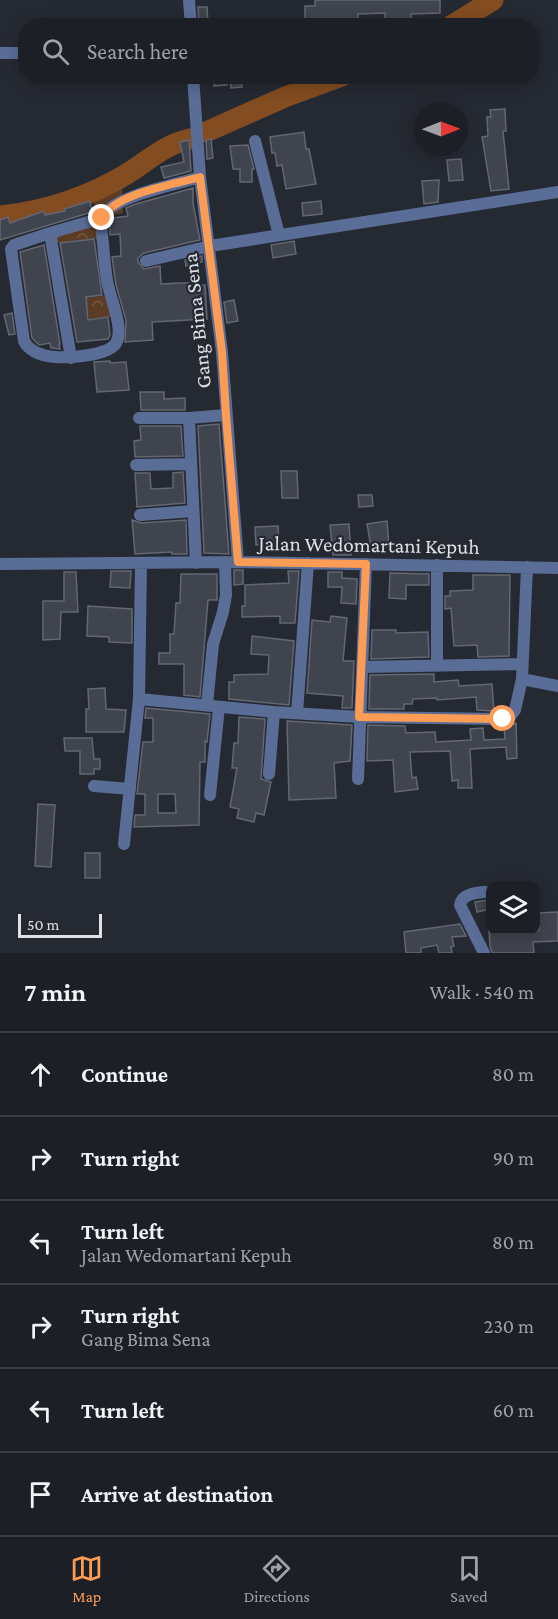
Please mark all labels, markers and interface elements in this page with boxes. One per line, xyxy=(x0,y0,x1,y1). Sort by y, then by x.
search box xyxy=(18,18,540,84)
icon: search xyxy=(39,35,72,68)
text: Search here xyxy=(87,39,188,64)
north arrow xyxy=(414,102,468,156)
route end xyxy=(88,204,114,230)
street label: Gang Bima Sena xyxy=(178,252,216,390)
street label: Jalan Wedomartani Kepuh xyxy=(256,531,480,559)
route start xyxy=(489,705,515,731)
map controls xyxy=(486,881,540,935)
button: layers xyxy=(486,881,540,935)
scale bar xyxy=(18,911,102,938)
text: 50 m xyxy=(27,916,59,933)
text: 7 min xyxy=(24,978,86,1007)
text: Walk · 540 m xyxy=(429,981,534,1003)
icon: ahead xyxy=(24,1058,57,1091)
text: Continue xyxy=(81,1062,168,1087)
text: 80 m xyxy=(492,1063,534,1085)
icon: right xyxy=(24,1142,57,1175)
text: Turn right xyxy=(81,1146,179,1171)
text: 90 m xyxy=(493,1147,534,1169)
text: Turn left xyxy=(81,1219,164,1244)
icon: left xyxy=(24,1226,57,1259)
text: 80 m xyxy=(492,1231,534,1253)
text: Jalan Wedomartani Kepuh xyxy=(81,1244,292,1266)
text: Turn right xyxy=(81,1303,179,1328)
icon: right xyxy=(24,1310,57,1343)
text: 230 m xyxy=(484,1315,534,1337)
text: Gang Bima Sena xyxy=(81,1328,210,1350)
icon: left xyxy=(24,1394,57,1427)
text: Turn left xyxy=(81,1398,164,1423)
text: 60 m xyxy=(493,1399,534,1421)
icon: arrive xyxy=(24,1478,57,1511)
text: Arrive at destination xyxy=(81,1482,273,1507)
tab: Map xyxy=(70,1552,103,1605)
tab: Directions xyxy=(244,1552,310,1605)
tab: Saved xyxy=(450,1552,488,1605)

